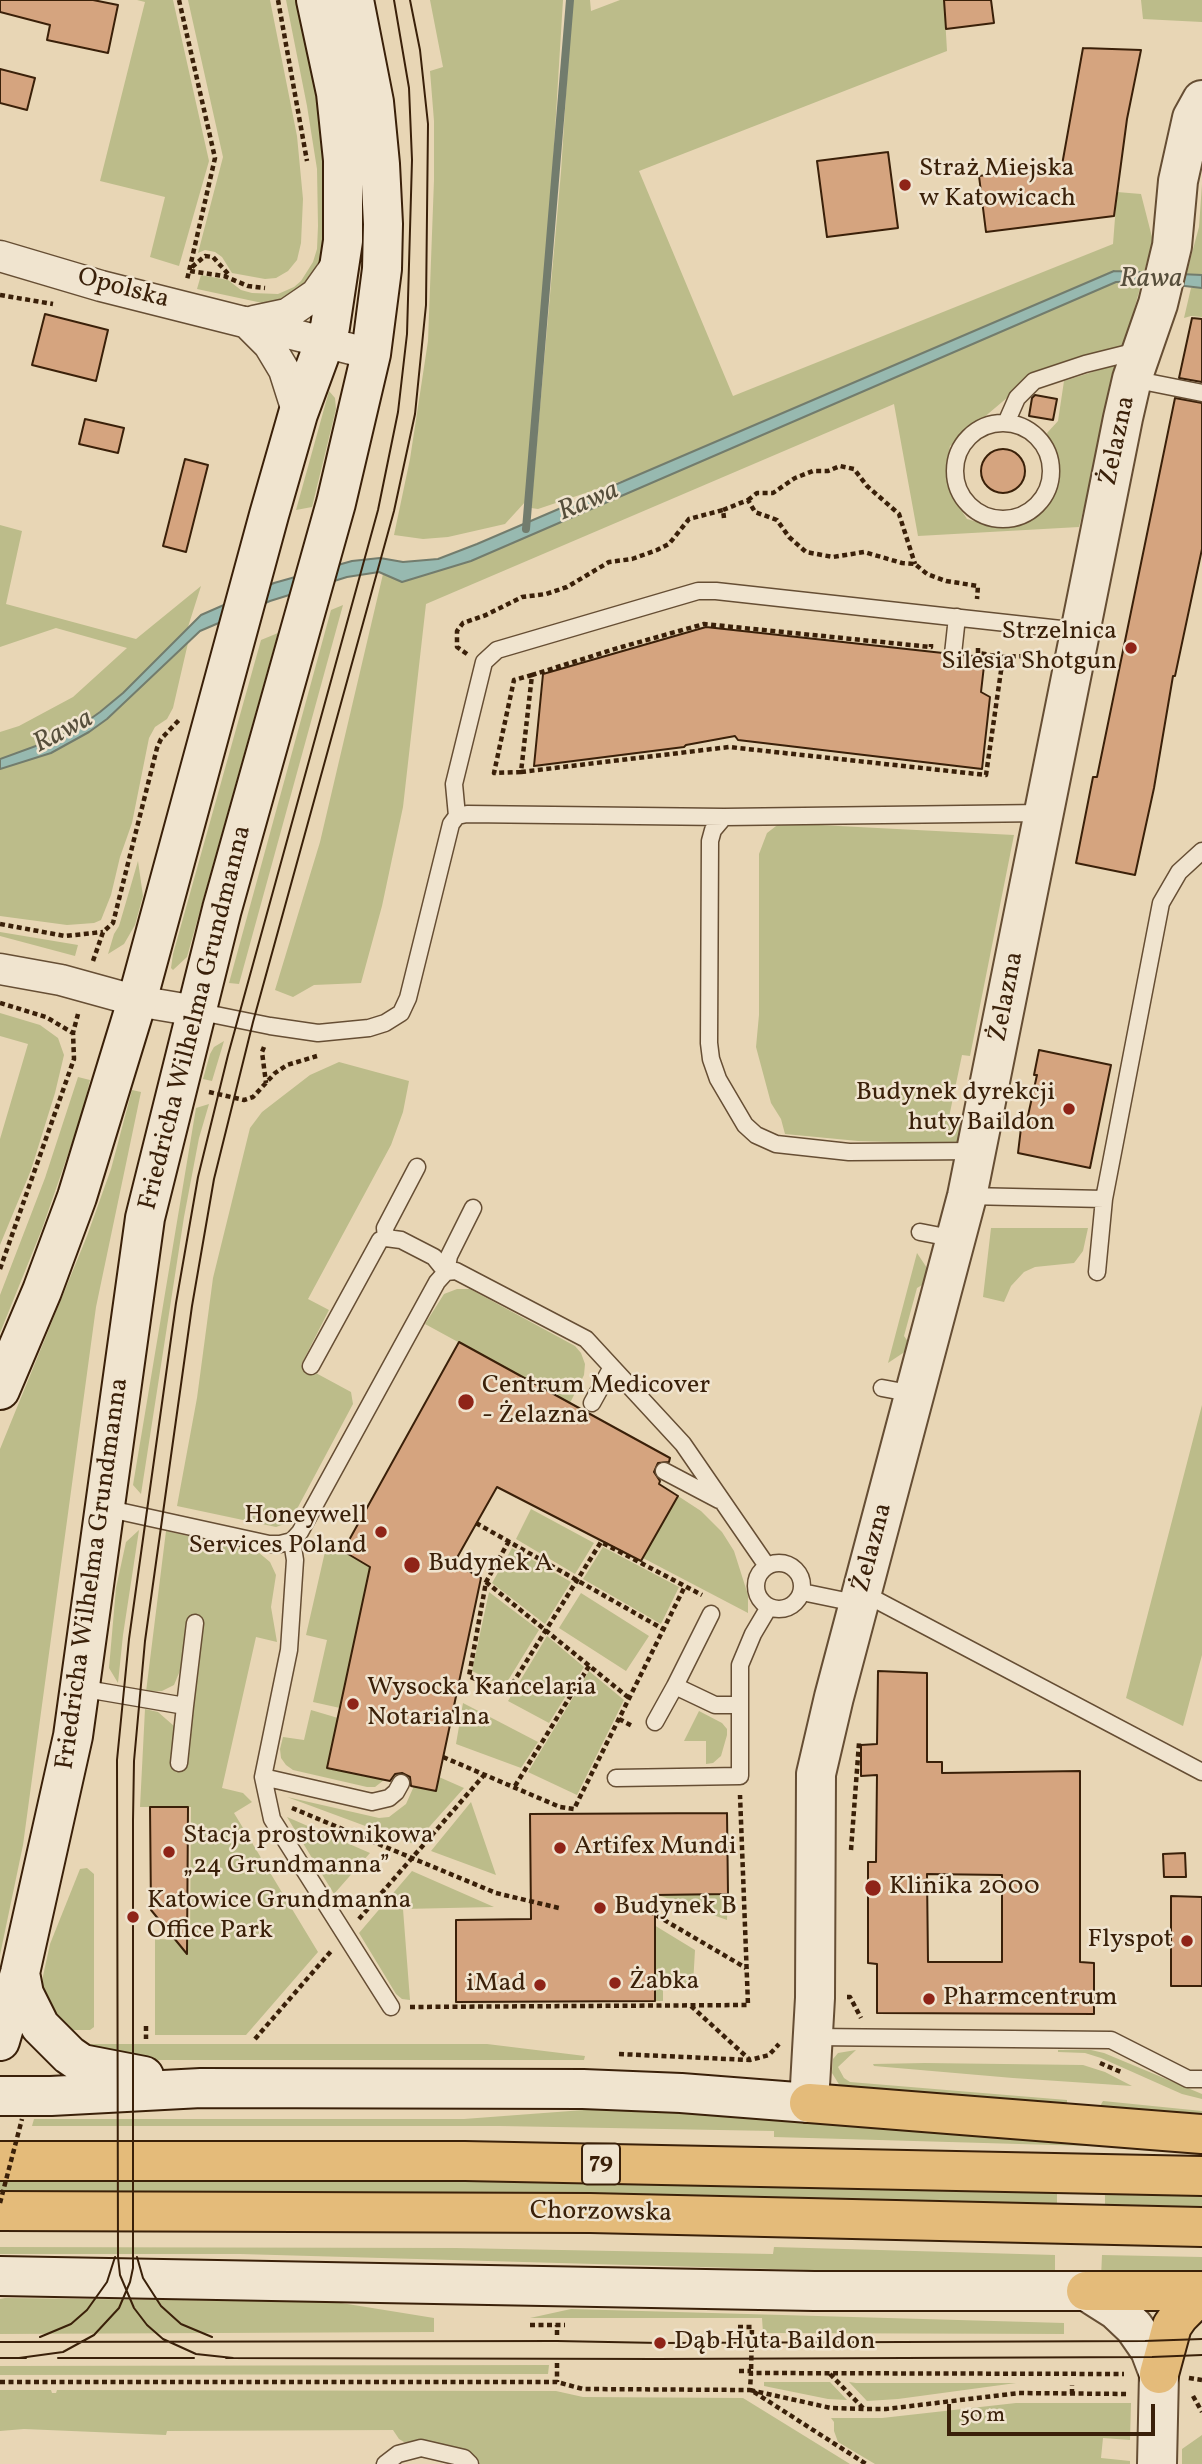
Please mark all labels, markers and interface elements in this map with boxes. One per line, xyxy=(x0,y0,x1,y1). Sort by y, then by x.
place label: Straż Miejska w Katowicach xyxy=(919,154,1076,216)
marker: Straż Miejska w Katowicach xyxy=(897,177,913,193)
street label: Opolska xyxy=(74,263,172,317)
water label: Rawa xyxy=(1120,264,1182,298)
street label: Żelazna xyxy=(1094,393,1144,489)
water label: Rawa xyxy=(553,475,625,531)
place label: Strzelnica Silesia Shotgun xyxy=(941,617,1117,678)
marker: Strzelnica Silesia Shotgun xyxy=(1123,640,1139,656)
water label: Rawa xyxy=(28,703,100,763)
street label: Friedricha Wilhelma Grundmanna xyxy=(134,822,260,1214)
street label: Żelazna xyxy=(984,949,1032,1045)
place label: Budynek dyrekcji huty Baildon xyxy=(856,1078,1055,1140)
marker: Budynek dyrekcji huty Baildon xyxy=(1061,1101,1077,1117)
place label: Centrum Medicover - Żelazna xyxy=(482,1371,710,1432)
street label: Friedricha Wilhelma Grundmanna xyxy=(51,1376,137,1772)
marker: Centrum Medicover - Żelazna xyxy=(456,1392,476,1412)
street label: Żelazna xyxy=(847,1500,901,1596)
place label: Honeywell Services Poland xyxy=(189,1501,367,1562)
marker: Honeywell Services Poland xyxy=(373,1524,389,1540)
place label: Budynek A xyxy=(428,1549,553,1581)
marker: Budynek A xyxy=(402,1555,422,1575)
place label: Wysocka Kancelaria Notarialna xyxy=(367,1673,597,1734)
marker: Wysocka Kancelaria Notarialna xyxy=(345,1696,361,1712)
place label: Stacja prostownikowa „24 Grundmanna” xyxy=(183,1821,434,1882)
place label: Artifex Mundi xyxy=(574,1832,736,1864)
marker: Artifex Mundi xyxy=(552,1840,568,1856)
marker: Stacja prostownikowa „24 Grundmanna” xyxy=(161,1844,177,1860)
place label: Klinika 2000 xyxy=(889,1872,1040,1904)
marker: Klinika 2000 xyxy=(863,1878,883,1898)
place label: Katowice Grundmanna Office Park xyxy=(147,1886,411,1948)
place label: Budynek B xyxy=(614,1892,737,1924)
marker: Budynek B xyxy=(592,1900,608,1916)
marker: Katowice Grundmanna Office Park xyxy=(125,1909,141,1925)
place label: Flyspot xyxy=(1088,1925,1173,1957)
marker: Flyspot xyxy=(1179,1933,1195,1949)
place label: Żabka xyxy=(629,1967,699,1999)
place label: iMad xyxy=(466,1969,526,2001)
marker: Żabka xyxy=(607,1975,623,1991)
marker: iMad xyxy=(532,1977,548,1993)
place label: Pharmcentrum xyxy=(943,1983,1118,2015)
marker: Pharmcentrum xyxy=(921,1991,937,2007)
road number: 79 xyxy=(582,2144,620,2185)
street label: Chorzowska xyxy=(530,2197,672,2231)
place label: Dąb Huta Baildon xyxy=(674,2327,876,2359)
marker: Dąb Huta Baildon xyxy=(652,2335,668,2351)
scale bar xyxy=(950,2390,1158,2434)
text: 50 m xyxy=(960,2401,1005,2430)

